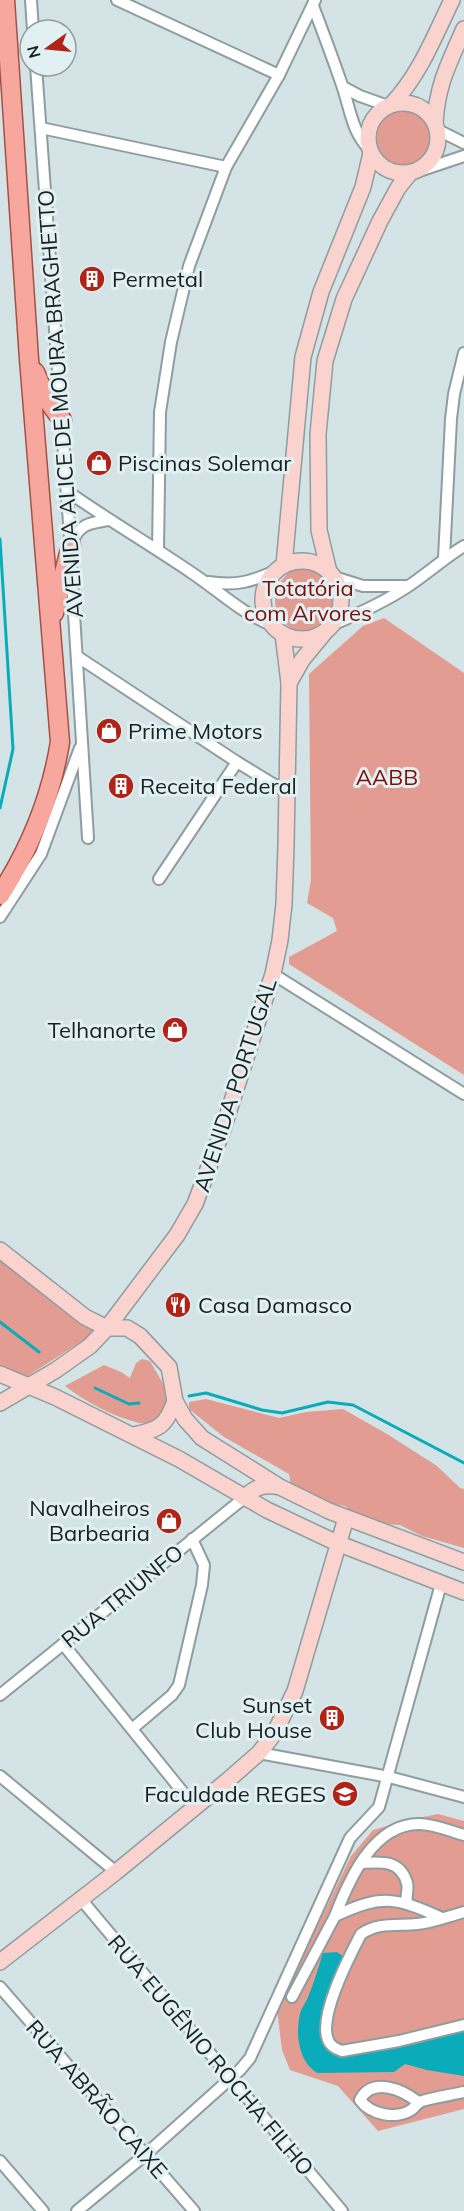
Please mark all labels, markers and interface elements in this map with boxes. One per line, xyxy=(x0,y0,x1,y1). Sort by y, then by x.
north arrow xyxy=(18,18,78,78)
text: N xyxy=(22,43,45,60)
street label: AVENIDA ALICE DE MOURA BRAGHETTO xyxy=(31,189,89,619)
building icon: Permetal xyxy=(77,264,107,294)
place label: Permetal xyxy=(112,265,203,293)
shop icon: Piscinas Solemar xyxy=(84,448,114,478)
place label: Piscinas Solemar xyxy=(118,449,291,477)
park label: Totatória com Arvores xyxy=(244,574,372,627)
shop icon: Prime Motors xyxy=(94,716,124,746)
place label: Prime Motors xyxy=(128,717,263,745)
park label: AABB xyxy=(356,763,418,791)
building icon: Receita Federal xyxy=(106,771,136,801)
place label: Receita Federal xyxy=(140,772,297,800)
street label: AVENIDA PORTUGAL xyxy=(187,975,283,1195)
shop icon: Telhanorte xyxy=(160,1015,190,1045)
place label: Telhanorte xyxy=(48,1016,156,1044)
restaurant icon: Casa Damasco xyxy=(163,1290,193,1320)
place label: Casa Damasco xyxy=(198,1291,352,1319)
place label: Navalheiros Barbearia xyxy=(29,1494,150,1547)
shop icon: Navalheiros Barbearia xyxy=(154,1506,184,1536)
street label: RUA TRIUNFO xyxy=(55,1538,189,1654)
place label: Sunset Club House xyxy=(195,1691,312,1744)
building icon: Sunset Club House xyxy=(317,1703,347,1733)
school or university icon: Faculdade REGES xyxy=(330,1779,360,1809)
place label: Faculdade REGES xyxy=(144,1780,326,1808)
street label: RUA EUGÊNIO ROCHA FILHO xyxy=(102,1929,320,2181)
street label: RUA ABRÃO CAIXE xyxy=(20,2014,174,2184)

